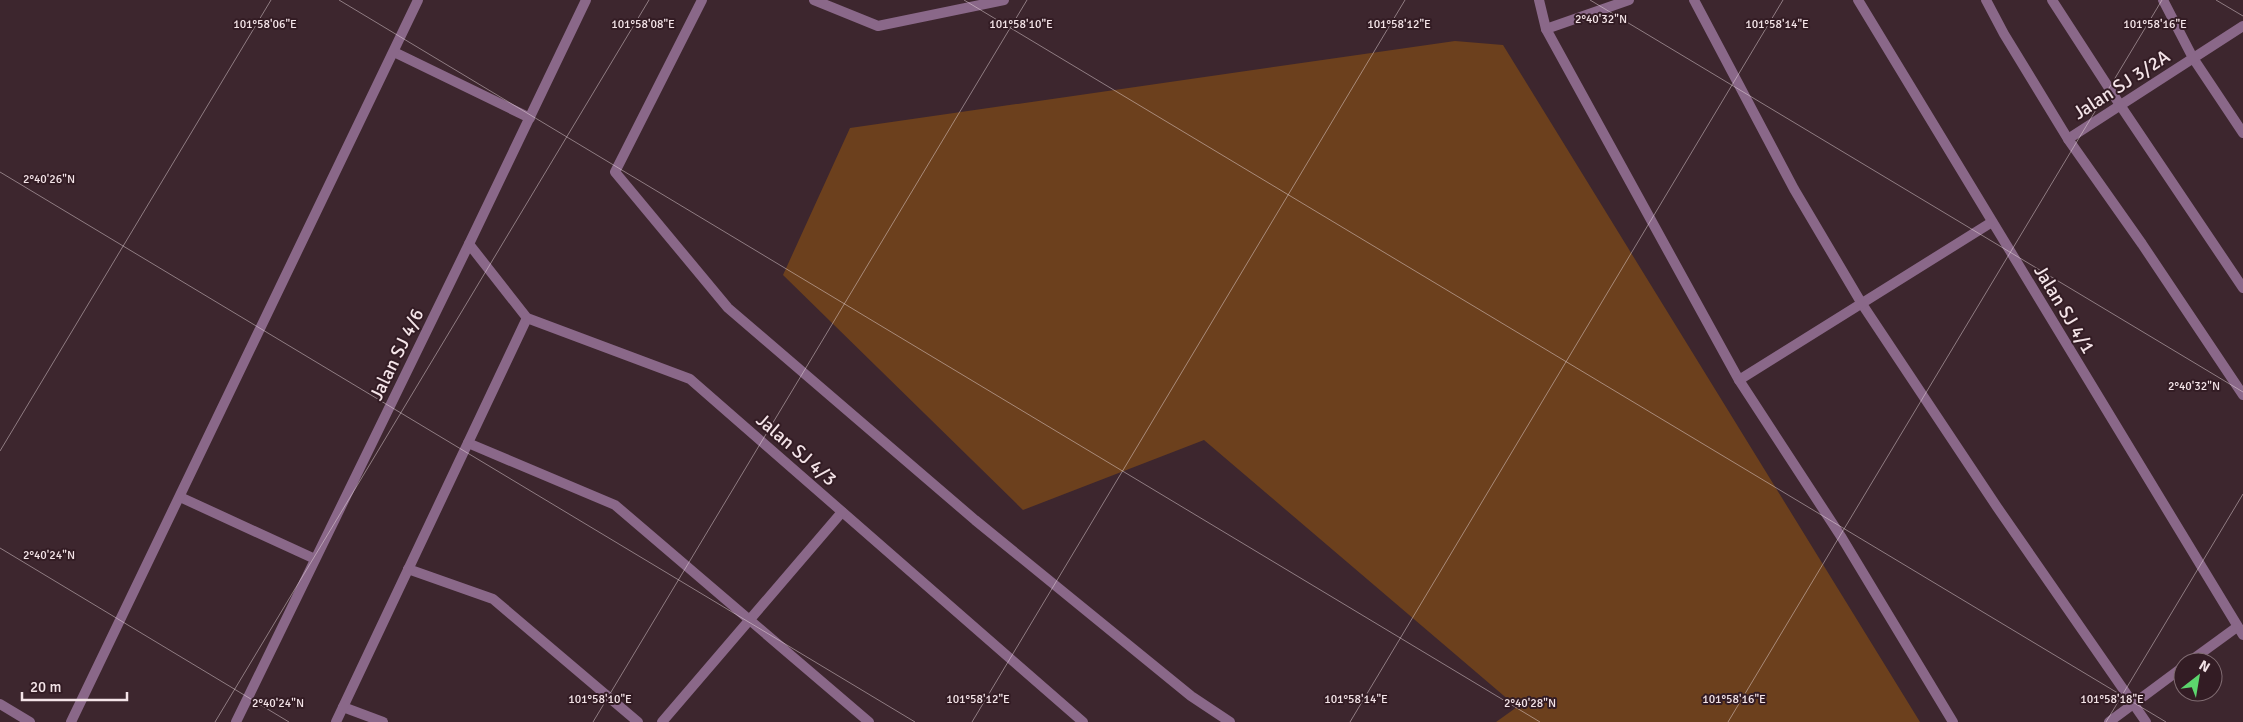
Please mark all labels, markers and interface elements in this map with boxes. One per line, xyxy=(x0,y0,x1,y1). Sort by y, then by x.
text: 2°40'32"N xyxy=(1575,12,1627,27)
text: 101°58'06"E xyxy=(233,17,297,32)
text: 101°58'08"E xyxy=(611,17,675,32)
text: 101°58'10"E xyxy=(989,17,1053,32)
text: 101°58'12"E xyxy=(1367,17,1431,32)
text: 101°58'14"E xyxy=(1745,17,1809,32)
text: 101°58'16"E xyxy=(2123,17,2187,32)
street label: Jalan SJ 3/2A xyxy=(2069,44,2175,125)
text: 2°40'26"N xyxy=(23,172,75,187)
street label: Jalan SJ 4/1 xyxy=(2028,261,2100,358)
street label: Jalan SJ 4/6 xyxy=(364,305,429,404)
text: 2°40'32"N xyxy=(2168,379,2220,394)
street label: Jalan SJ 4/3 xyxy=(751,408,842,491)
text: 2°40'24"N xyxy=(23,548,75,563)
north arrow xyxy=(2173,652,2223,702)
text: N xyxy=(2196,656,2213,676)
scale bar xyxy=(22,670,128,702)
text: 20 m xyxy=(30,678,61,696)
text: 101°58'10"E xyxy=(568,692,632,707)
text: 101°58'12"E xyxy=(946,692,1010,707)
text: 101°58'14"E xyxy=(1324,692,1388,707)
text: 101°58'16"E xyxy=(1702,692,1766,707)
text: 101°58'18"E xyxy=(2080,692,2144,707)
text: 2°40'24"N xyxy=(252,696,304,711)
text: 2°40'28"N xyxy=(1504,696,1556,711)

